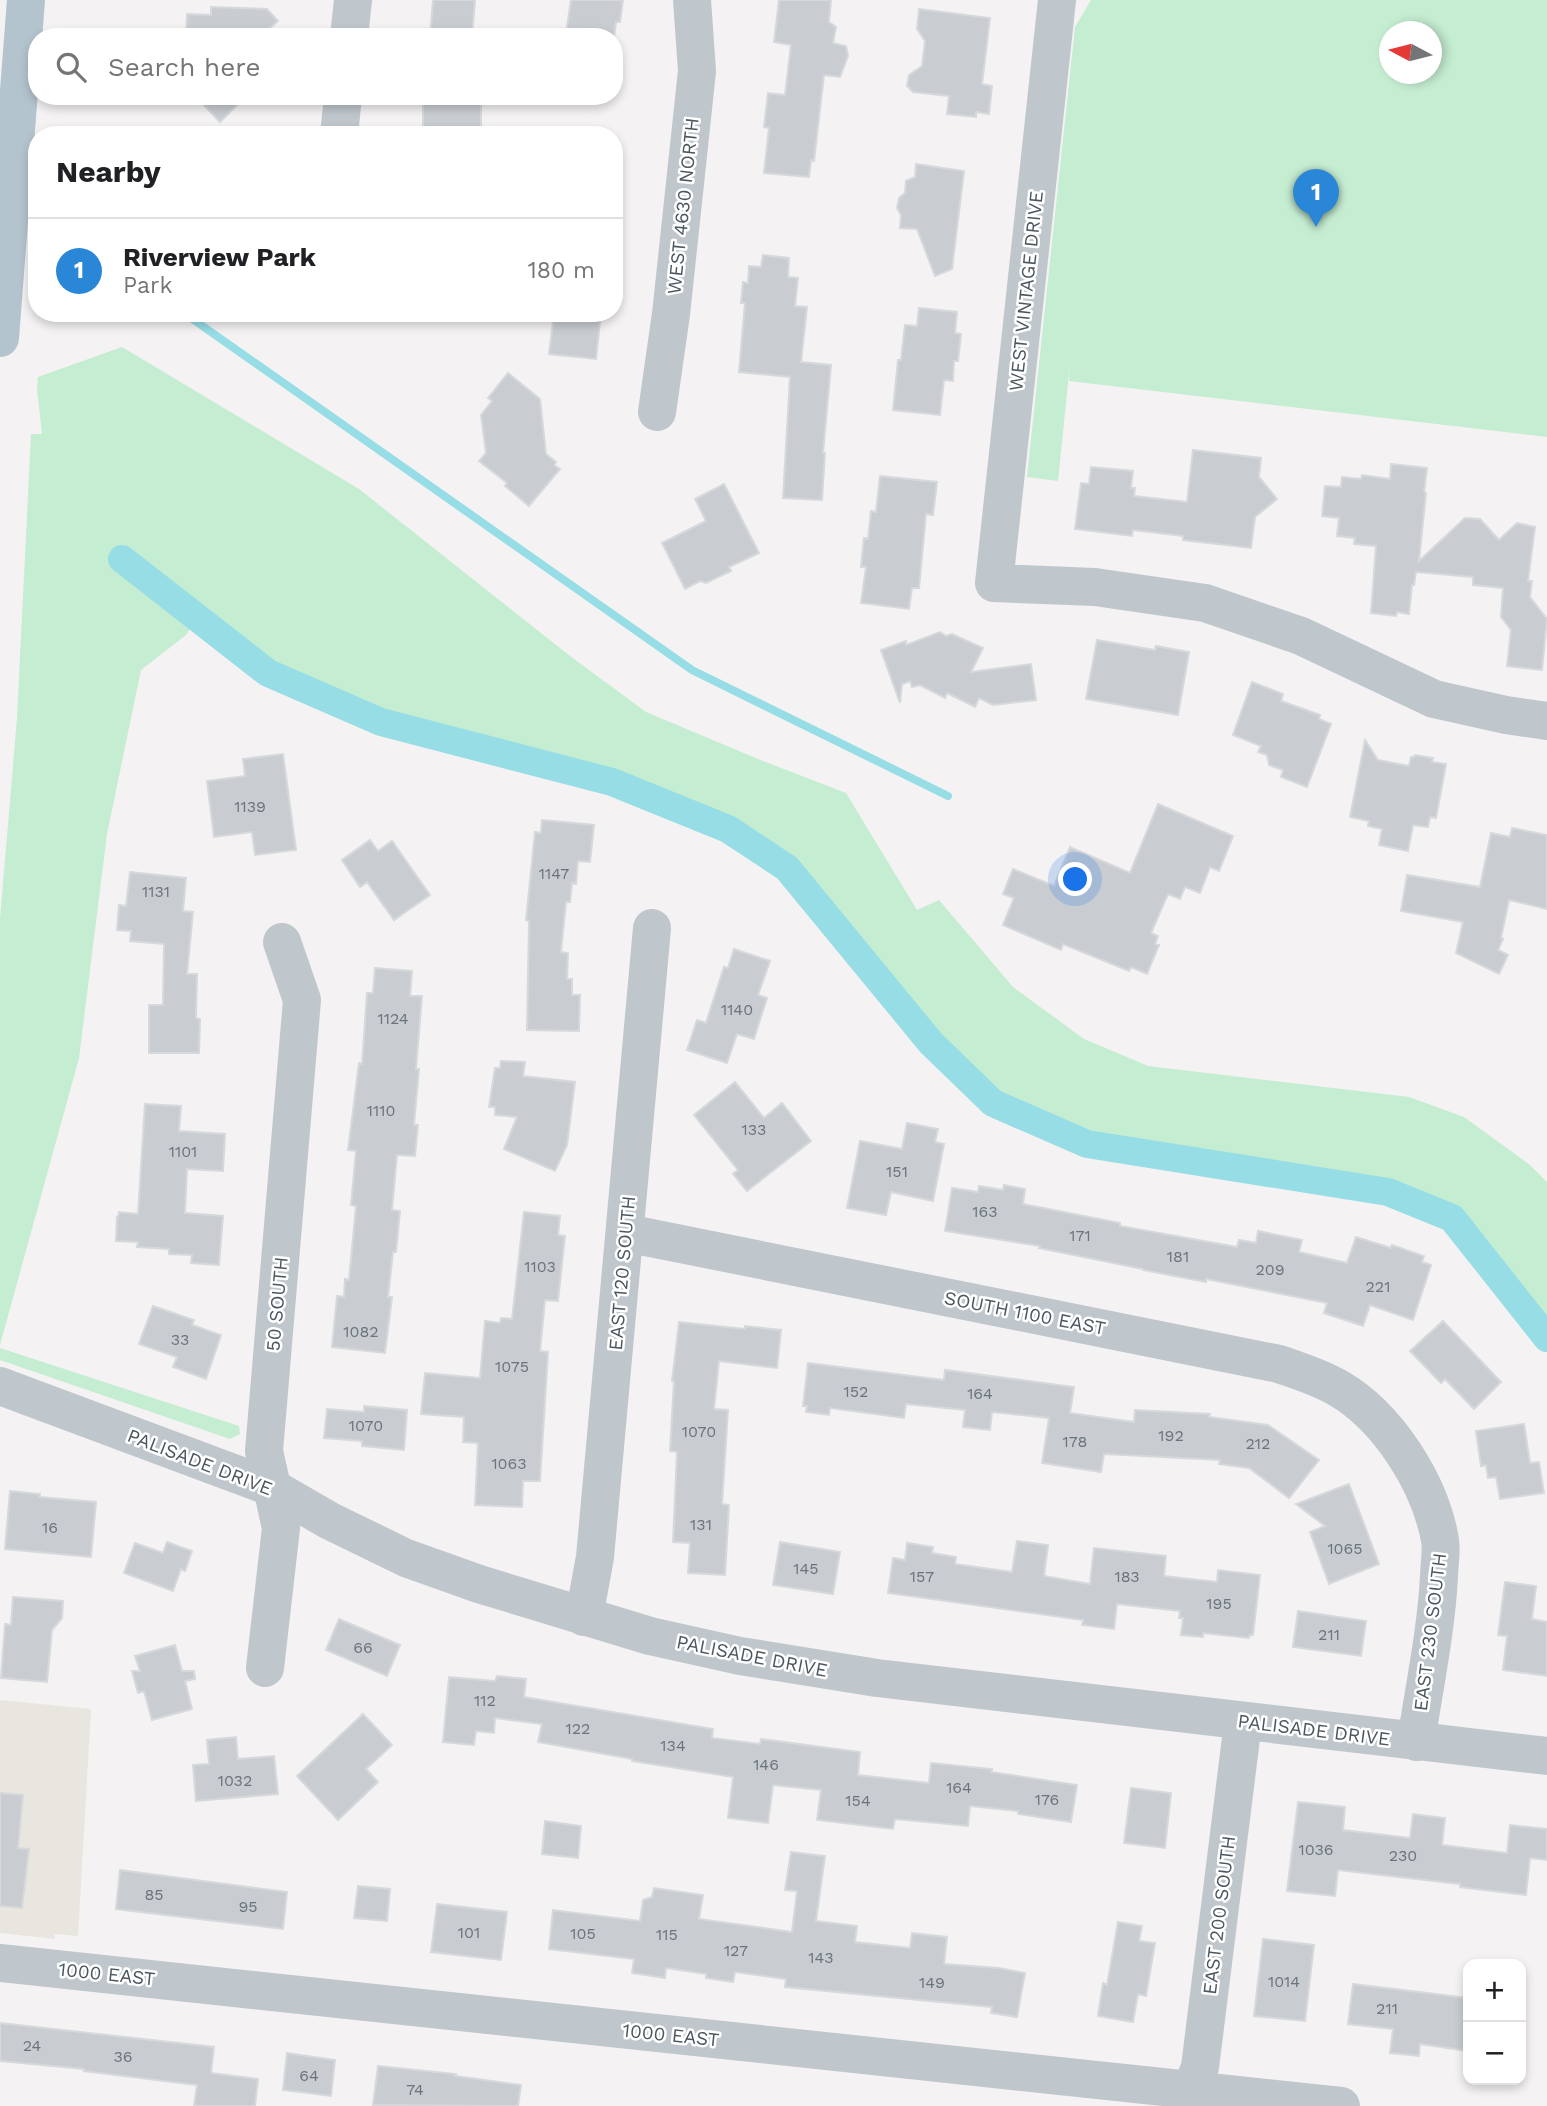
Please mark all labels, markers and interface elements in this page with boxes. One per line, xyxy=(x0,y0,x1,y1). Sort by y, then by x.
north arrow xyxy=(1379,21,1442,84)
search box xyxy=(28,28,623,105)
icon: search xyxy=(52,48,90,86)
text: Search here xyxy=(108,52,260,82)
street label: WEST 4630 NORTH xyxy=(662,116,704,296)
text: Nearby xyxy=(56,154,161,189)
pin: 1 xyxy=(1293,169,1339,227)
street label: WEST VINTAGE DRIVE xyxy=(1004,190,1048,392)
text: Riverview Park xyxy=(123,242,316,272)
text: 1 xyxy=(74,257,84,284)
text: 180 m xyxy=(528,257,595,284)
text: Park xyxy=(123,272,172,299)
house number: 1139 xyxy=(234,797,266,816)
your location xyxy=(1058,862,1092,896)
house number: 1147 xyxy=(539,864,569,883)
house number: 1131 xyxy=(142,882,170,901)
house number: 1140 xyxy=(721,1000,753,1019)
house number: 1124 xyxy=(377,1009,409,1028)
house number: 1110 xyxy=(367,1101,395,1120)
house number: 133 xyxy=(742,1120,766,1139)
house number: 1101 xyxy=(169,1142,197,1161)
house number: 151 xyxy=(886,1162,908,1181)
street label: EAST 120 SOUTH xyxy=(604,1195,640,1351)
house number: 163 xyxy=(972,1202,998,1221)
house number: 171 xyxy=(1069,1226,1091,1245)
house number: 181 xyxy=(1167,1247,1189,1266)
street label: 50 SOUTH xyxy=(261,1256,293,1352)
house number: 1103 xyxy=(524,1257,556,1276)
house number: 209 xyxy=(1255,1260,1285,1279)
house number: 221 xyxy=(1366,1277,1390,1296)
street label: SOUTH 1100 EAST xyxy=(942,1286,1108,1340)
house number: 1082 xyxy=(343,1322,379,1341)
house number: 33 xyxy=(171,1330,189,1349)
house number: 1075 xyxy=(495,1357,529,1376)
house number: 152 xyxy=(844,1382,868,1401)
house number: 164 xyxy=(967,1384,993,1403)
house number: 1070 xyxy=(349,1416,383,1435)
house number: 1070 xyxy=(682,1422,716,1441)
street label: PALISADE DRIVE xyxy=(124,1424,276,1500)
house number: 192 xyxy=(1158,1426,1184,1445)
house number: 178 xyxy=(1063,1432,1087,1451)
house number: 212 xyxy=(1246,1434,1270,1453)
house number: 1063 xyxy=(491,1454,527,1473)
house number: 131 xyxy=(690,1515,712,1534)
house number: 16 xyxy=(42,1518,58,1537)
house number: 1065 xyxy=(1327,1539,1363,1558)
street label: EAST 230 SOUTH xyxy=(1409,1552,1451,1712)
house number: 145 xyxy=(793,1559,819,1578)
house number: 157 xyxy=(910,1567,934,1586)
house number: 183 xyxy=(1114,1567,1140,1586)
house number: 195 xyxy=(1206,1594,1232,1613)
house number: 211 xyxy=(1318,1625,1340,1644)
street label: PALISADE DRIVE xyxy=(674,1630,830,1682)
house number: 66 xyxy=(353,1638,373,1657)
house number: 112 xyxy=(474,1691,496,1710)
street label: PALISADE DRIVE xyxy=(1236,1709,1392,1751)
house number: 122 xyxy=(566,1719,590,1738)
house number: 134 xyxy=(660,1736,686,1755)
house number: 146 xyxy=(753,1755,779,1774)
house number: 1032 xyxy=(218,1771,252,1790)
house number: 164 xyxy=(946,1778,972,1797)
house number: 176 xyxy=(1035,1790,1059,1809)
house number: 154 xyxy=(845,1791,871,1810)
street label: EAST 200 SOUTH xyxy=(1198,1834,1240,1996)
house number: 1036 xyxy=(1299,1840,1333,1859)
house number: 230 xyxy=(1389,1846,1417,1865)
house number: 85 xyxy=(144,1885,164,1904)
house number: 95 xyxy=(238,1897,258,1916)
house number: 101 xyxy=(458,1923,480,1942)
house number: 105 xyxy=(570,1924,596,1943)
house number: 115 xyxy=(656,1925,678,1944)
house number: 127 xyxy=(724,1941,748,1960)
house number: 143 xyxy=(808,1948,834,1967)
street label: 1000 EAST xyxy=(58,1957,156,1991)
map controls xyxy=(1463,1959,1526,2085)
button: + xyxy=(1463,1959,1526,2022)
house number: 1014 xyxy=(1268,1972,1300,1991)
house number: 149 xyxy=(919,1973,945,1992)
house number: 211 xyxy=(1376,1999,1398,2018)
street label: 1000 EAST xyxy=(622,2018,720,2052)
button: − xyxy=(1463,2022,1526,2085)
house number: 24 xyxy=(23,2036,42,2055)
house number: 36 xyxy=(113,2047,133,2066)
house number: 64 xyxy=(299,2066,319,2085)
house number: 74 xyxy=(406,2080,424,2099)

